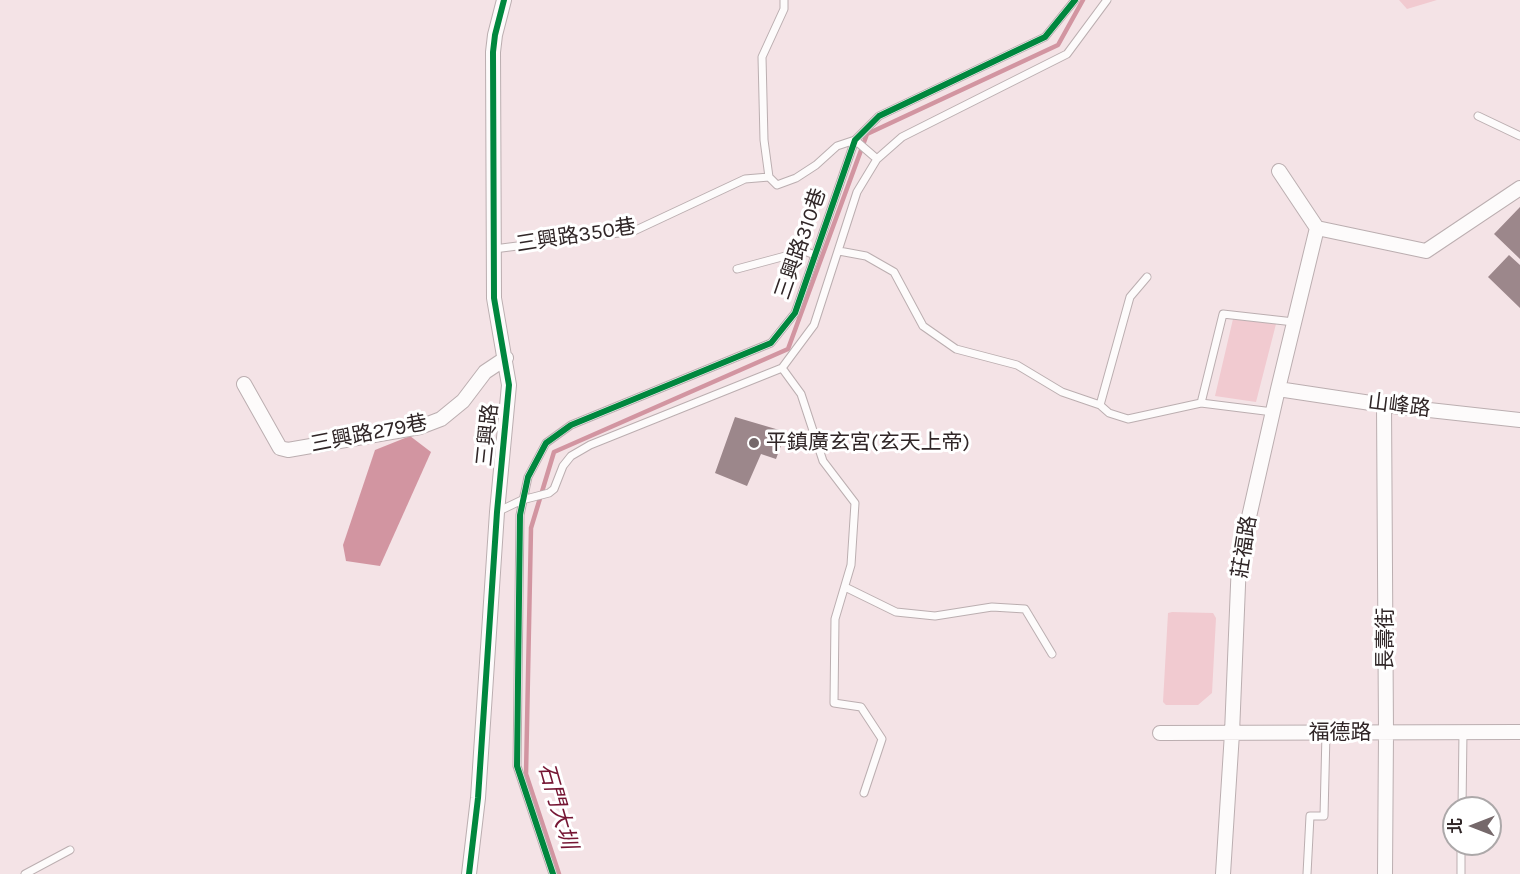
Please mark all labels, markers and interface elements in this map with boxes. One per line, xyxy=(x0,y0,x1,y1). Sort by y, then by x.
street label: 三興路310巷 xyxy=(770,185,832,303)
street label: 三興路350巷 xyxy=(514,214,638,258)
street label: 山峰路 xyxy=(1366,390,1432,422)
street label: 三興路 xyxy=(472,402,504,468)
street label: 三興路279巷 xyxy=(309,410,429,458)
place label: 平鎮廣玄宮(玄天上帝) xyxy=(766,430,970,456)
marker: 平鎮廣玄宮(玄天上帝) xyxy=(747,436,761,450)
street label: 莊福路 xyxy=(1228,514,1262,580)
street label: 長壽街 xyxy=(1373,608,1399,670)
street label: 福德路 xyxy=(1309,720,1371,746)
water label: 石門大圳 xyxy=(532,760,582,852)
north arrow xyxy=(1442,796,1502,856)
text: 北 xyxy=(1446,818,1465,834)

